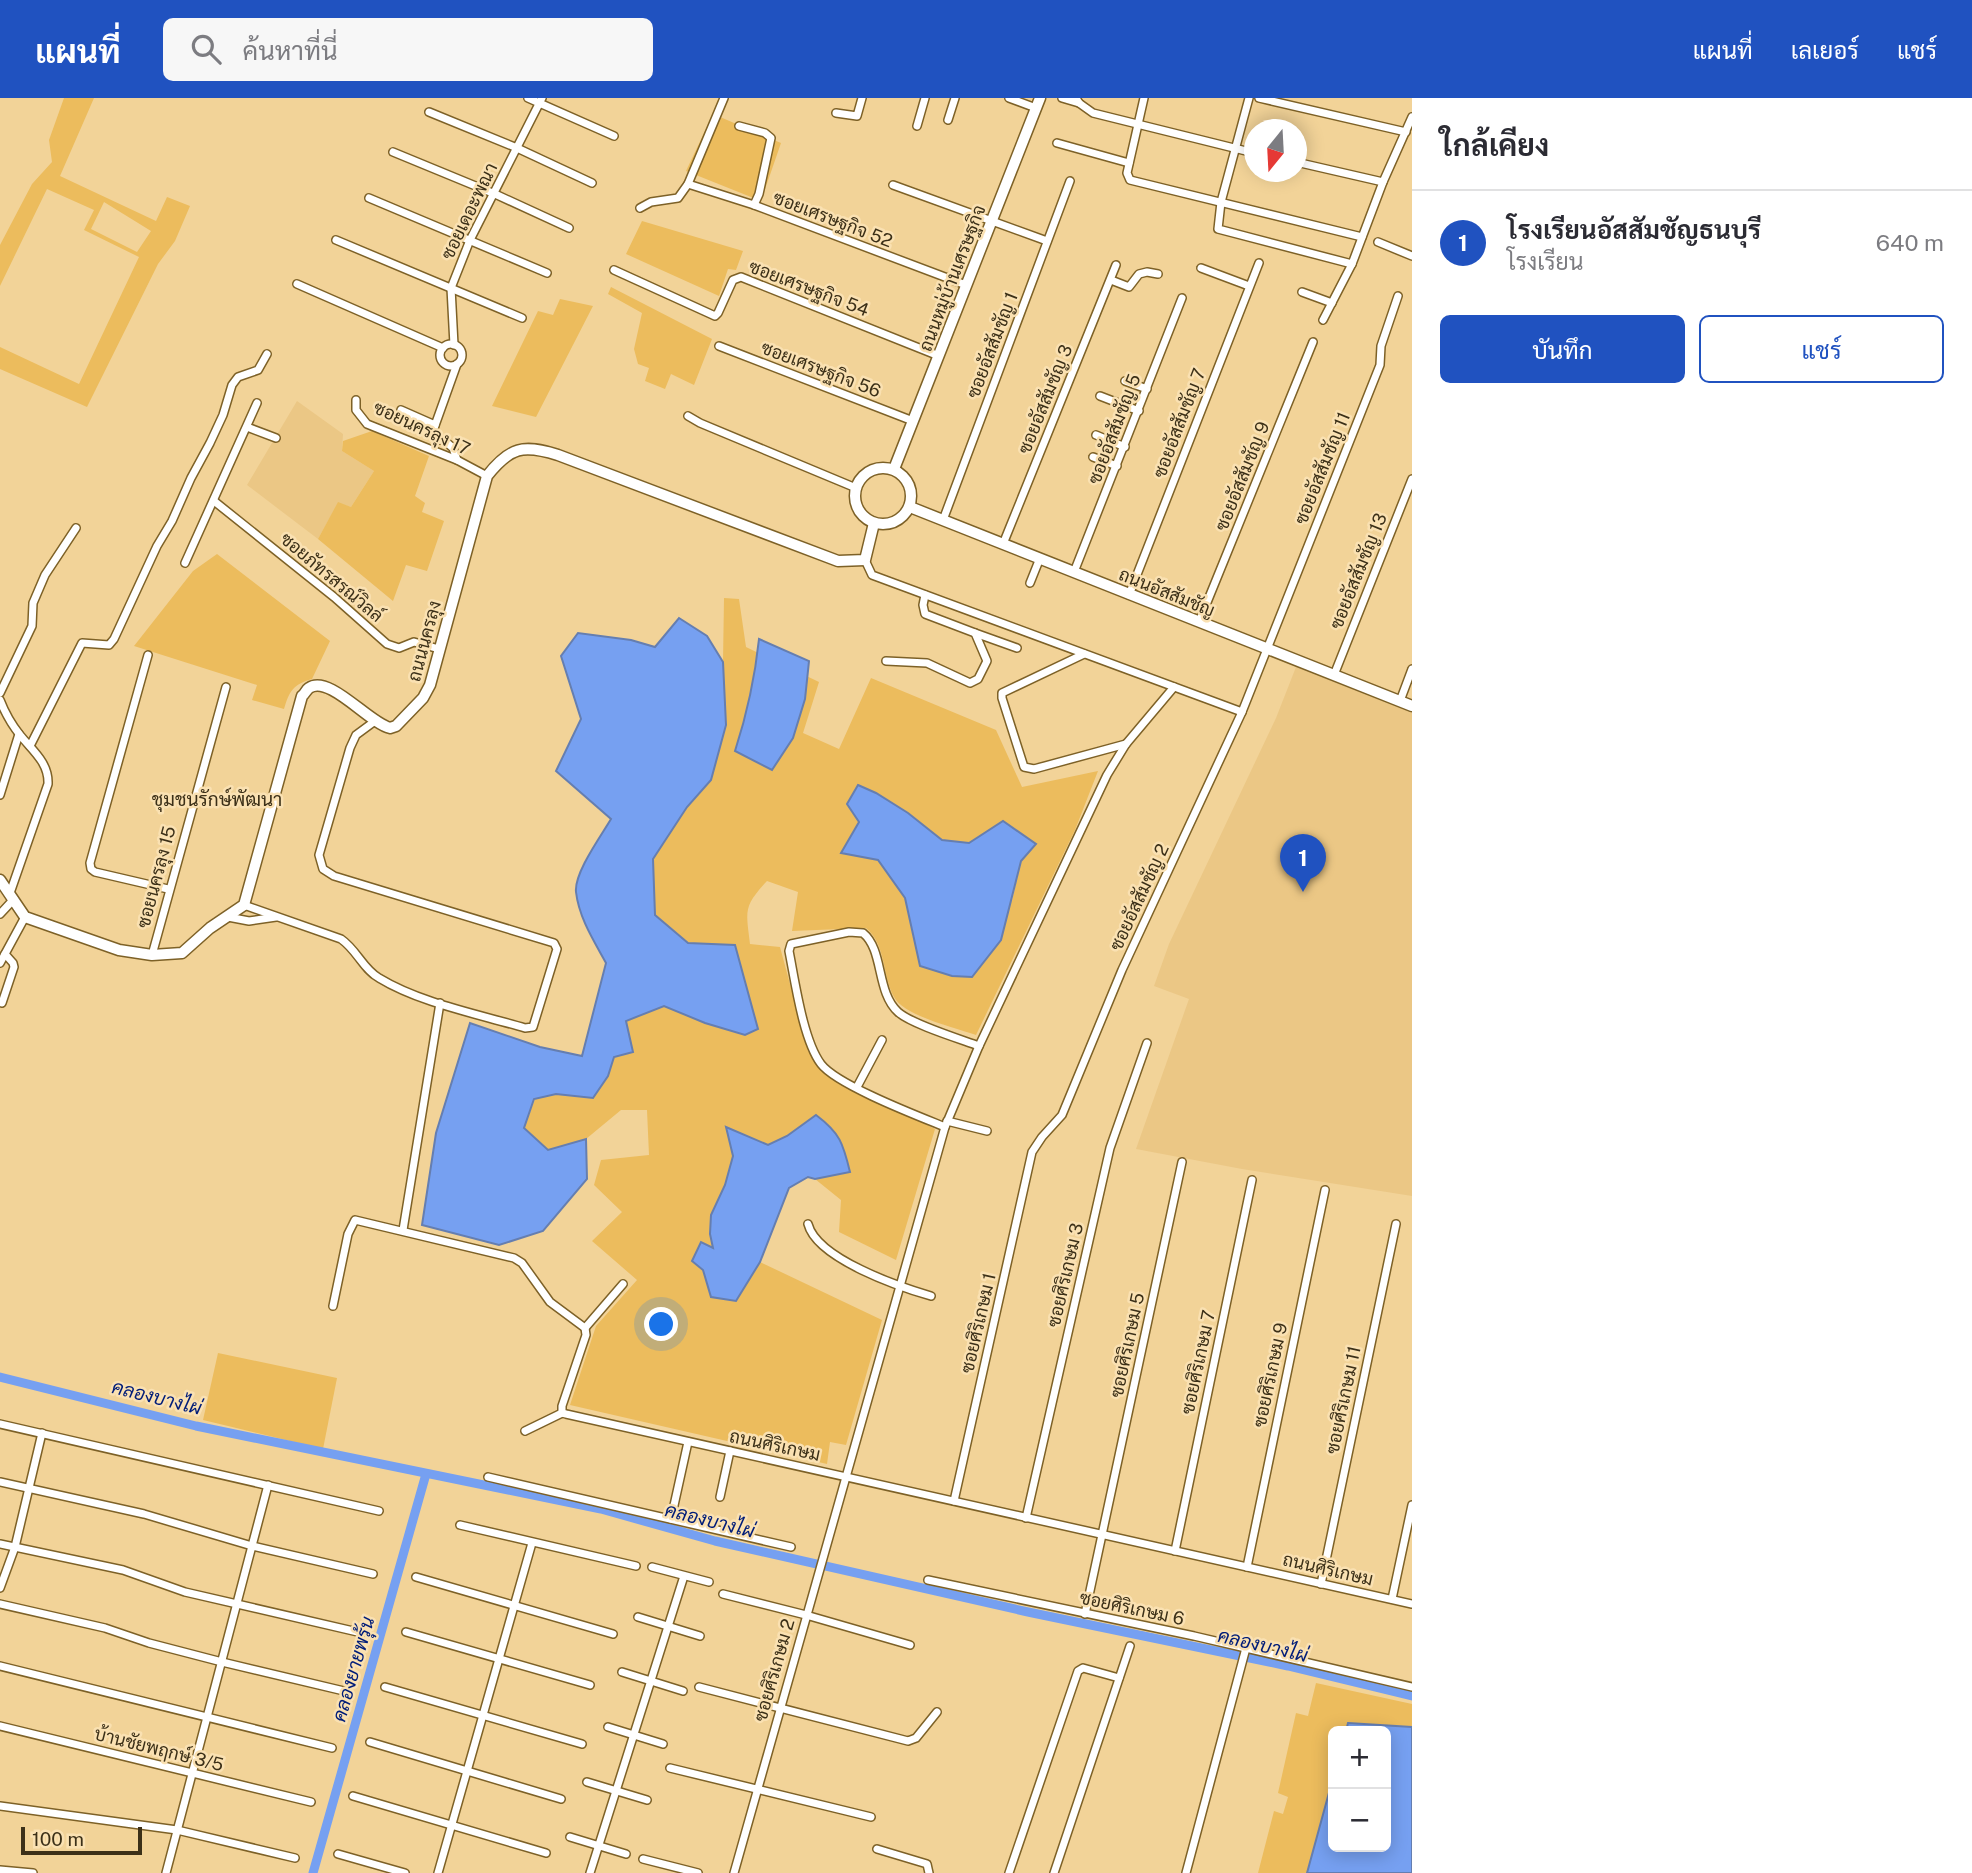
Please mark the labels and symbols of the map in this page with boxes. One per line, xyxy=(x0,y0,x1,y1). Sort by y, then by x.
north arrow xyxy=(1244,119,1307,182)
street label: ซอยเดอะพณา xyxy=(437,159,501,263)
street label: ซอยเศรษฐกิจ 52 xyxy=(770,187,896,253)
street label: ถนนหมู่บ้านเศรษฐกิจ xyxy=(913,201,992,355)
street label: ซอยเศรษฐกิจ 54 xyxy=(745,256,872,322)
street label: ซอยอัสสัมชัญ 1 xyxy=(962,289,1023,401)
street label: ซอยเศรษฐกิจ 56 xyxy=(757,337,884,403)
street label: ซอยอัสสัมชัญ 3 xyxy=(1014,341,1077,457)
street label: ซอยอัสสัมชัญ 7 xyxy=(1149,365,1210,481)
street label: ซอยอัสสัมชัญ 5 xyxy=(1083,371,1146,487)
street label: ซอยนครลุง 17 xyxy=(370,396,474,461)
street label: ซอยอัสสัมชัญ 11 xyxy=(1290,409,1355,528)
street label: ซอยอัสสัมชัญ 9 xyxy=(1211,418,1274,534)
street label: ซอยอัสสัมชัญ 13 xyxy=(1325,510,1392,632)
street label: ซอยภัทรสรณ์วิลล์ xyxy=(276,526,389,626)
street label: ถนนอัสสัมชัญ xyxy=(1116,563,1218,622)
street label: ถนนนครลุง xyxy=(403,598,447,684)
district label: ชุมชนรักษ์พัฒนา xyxy=(152,787,282,812)
street label: ซอยนครลุง 15 xyxy=(132,824,182,931)
pin: 1 xyxy=(1280,834,1326,892)
street label: ซอยอัสสัมชัญ 2 xyxy=(1105,840,1174,954)
street label: ซอยศิริเกษม 3 xyxy=(1043,1221,1087,1329)
street label: ซอยศิริเกษม 1 xyxy=(956,1271,1000,1375)
street label: ซอยศิริเกษม 5 xyxy=(1106,1291,1148,1399)
your location xyxy=(644,1307,678,1341)
street label: ซอยศิริเกษม 7 xyxy=(1177,1308,1219,1416)
street label: ซอยศิริเกษม 9 xyxy=(1249,1321,1291,1429)
street label: ซอยศิริเกษม 11 xyxy=(1321,1344,1365,1456)
water label: คลองบางไผ่ xyxy=(110,1374,205,1419)
street label: ถนนศิริเกษม xyxy=(728,1425,822,1465)
water label: คลองบางไผ่ xyxy=(663,1497,758,1542)
street label: ถนนศิริเกษม xyxy=(1281,1548,1375,1590)
street label: ซอยศิริเกษม 6 xyxy=(1078,1587,1186,1629)
water label: คลองยายพรุ้น xyxy=(328,1614,380,1725)
street label: ซอยศิริเกษม 2 xyxy=(749,1616,799,1724)
water label: คลองบางไผ่ xyxy=(1216,1623,1311,1666)
street label: บ้านชัยพฤกษ์ 3/5 xyxy=(92,1721,226,1776)
scale bar xyxy=(21,1824,142,1856)

